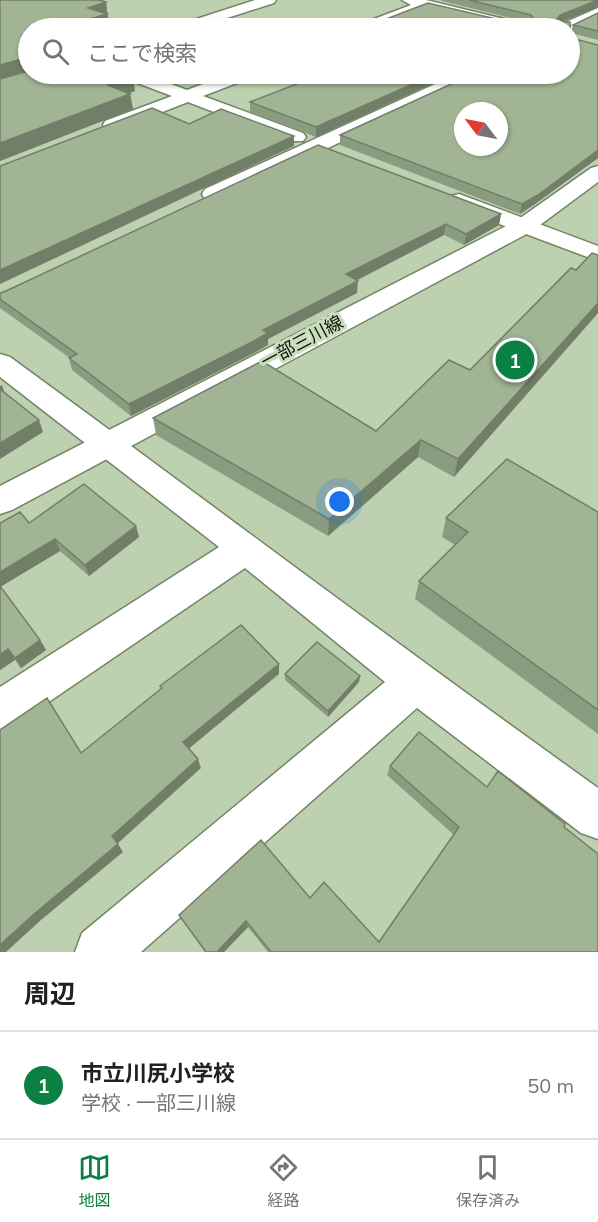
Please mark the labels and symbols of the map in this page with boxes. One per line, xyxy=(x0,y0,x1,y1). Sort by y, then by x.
north arrow xyxy=(454,102,508,156)
street label: 一部三川線 xyxy=(257,310,347,373)
pin: 1 xyxy=(496,338,534,382)
your location xyxy=(325,487,354,516)

